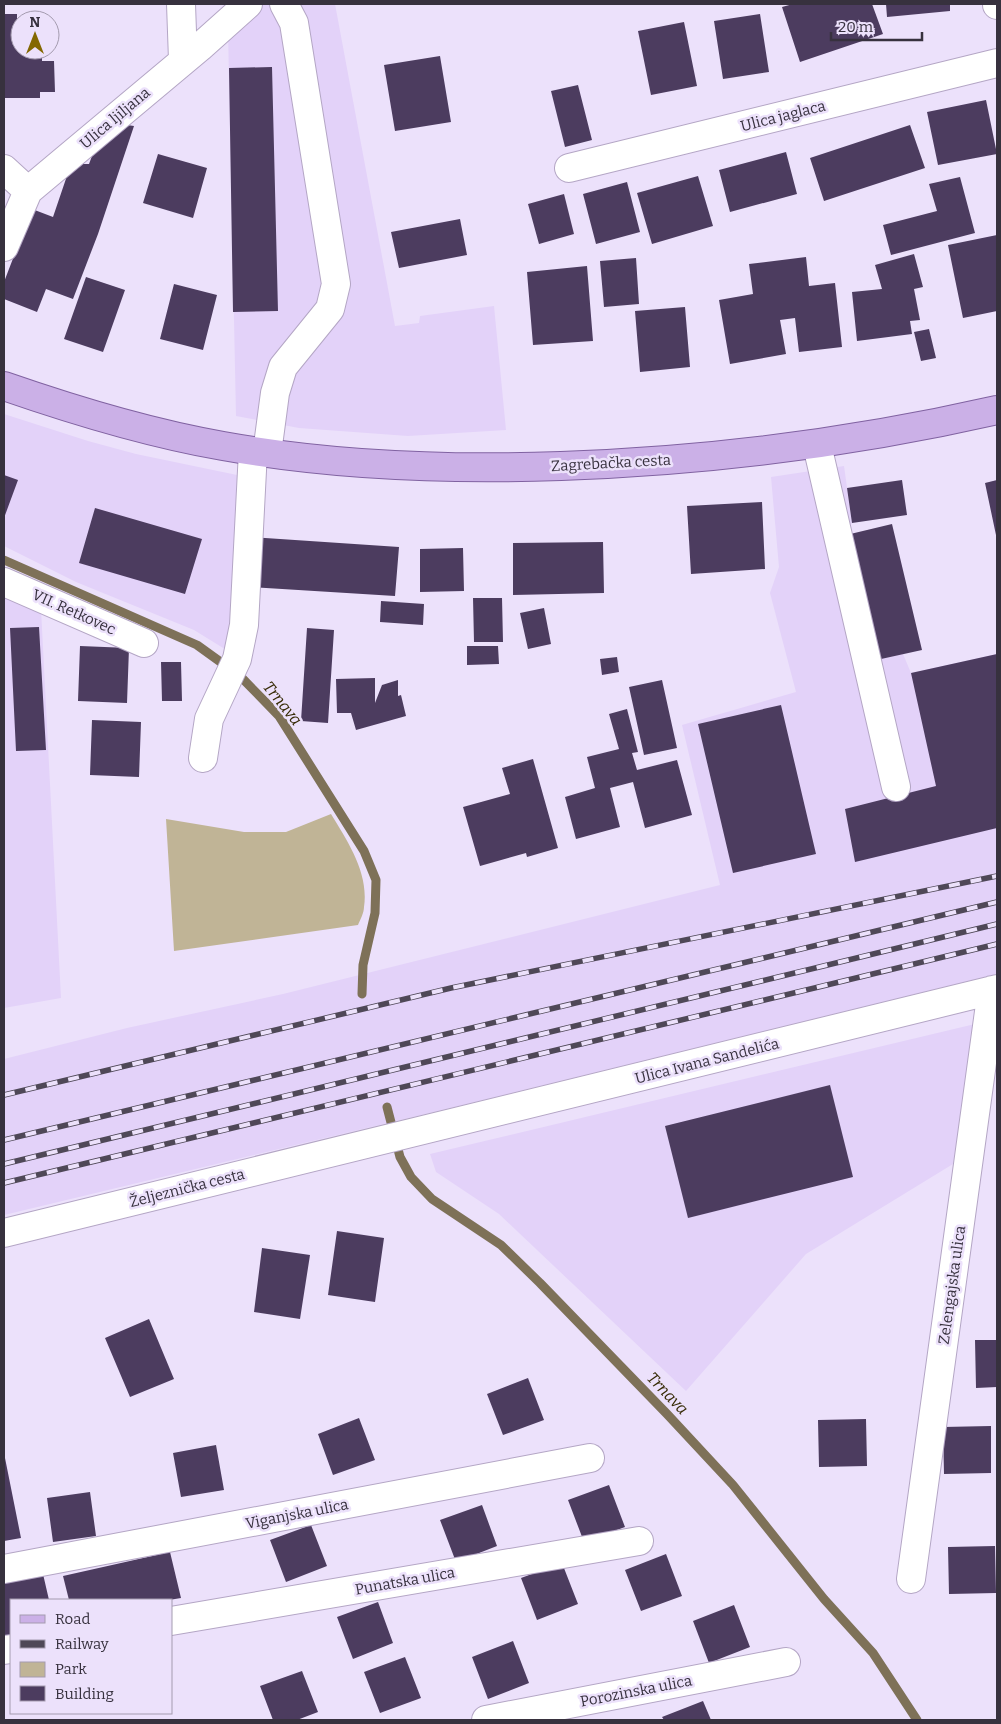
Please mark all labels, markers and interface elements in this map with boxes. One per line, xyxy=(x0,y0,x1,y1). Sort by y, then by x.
north arrow xyxy=(10,10,60,60)
scale bar xyxy=(831,10,922,42)
text: N xyxy=(30,14,41,31)
text: 20 m xyxy=(838,18,874,36)
street label: Ulica ljiljana xyxy=(76,83,154,153)
street label: Ulica jaglaca xyxy=(739,97,827,135)
street label: Zagrebačka cesta xyxy=(551,451,671,475)
street label: VII. Retkovec xyxy=(29,586,119,639)
water label: Trnava xyxy=(259,677,306,729)
street label: Ulica Ivana Sandelića xyxy=(633,1034,781,1088)
street label: Željeznička cesta xyxy=(128,1165,246,1211)
street label: Zelengajska ulica xyxy=(935,1224,969,1346)
water label: Trnava xyxy=(643,1368,692,1418)
street label: Viganjska ulica xyxy=(244,1495,350,1533)
street label: Punatska ulica xyxy=(354,1563,456,1599)
legend xyxy=(10,1599,172,1714)
text: Road xyxy=(55,1610,90,1628)
text: Railway xyxy=(55,1635,109,1653)
text: Park xyxy=(55,1660,87,1678)
street label: Porozinska ulica xyxy=(579,1671,693,1711)
text: Building xyxy=(55,1685,114,1703)

